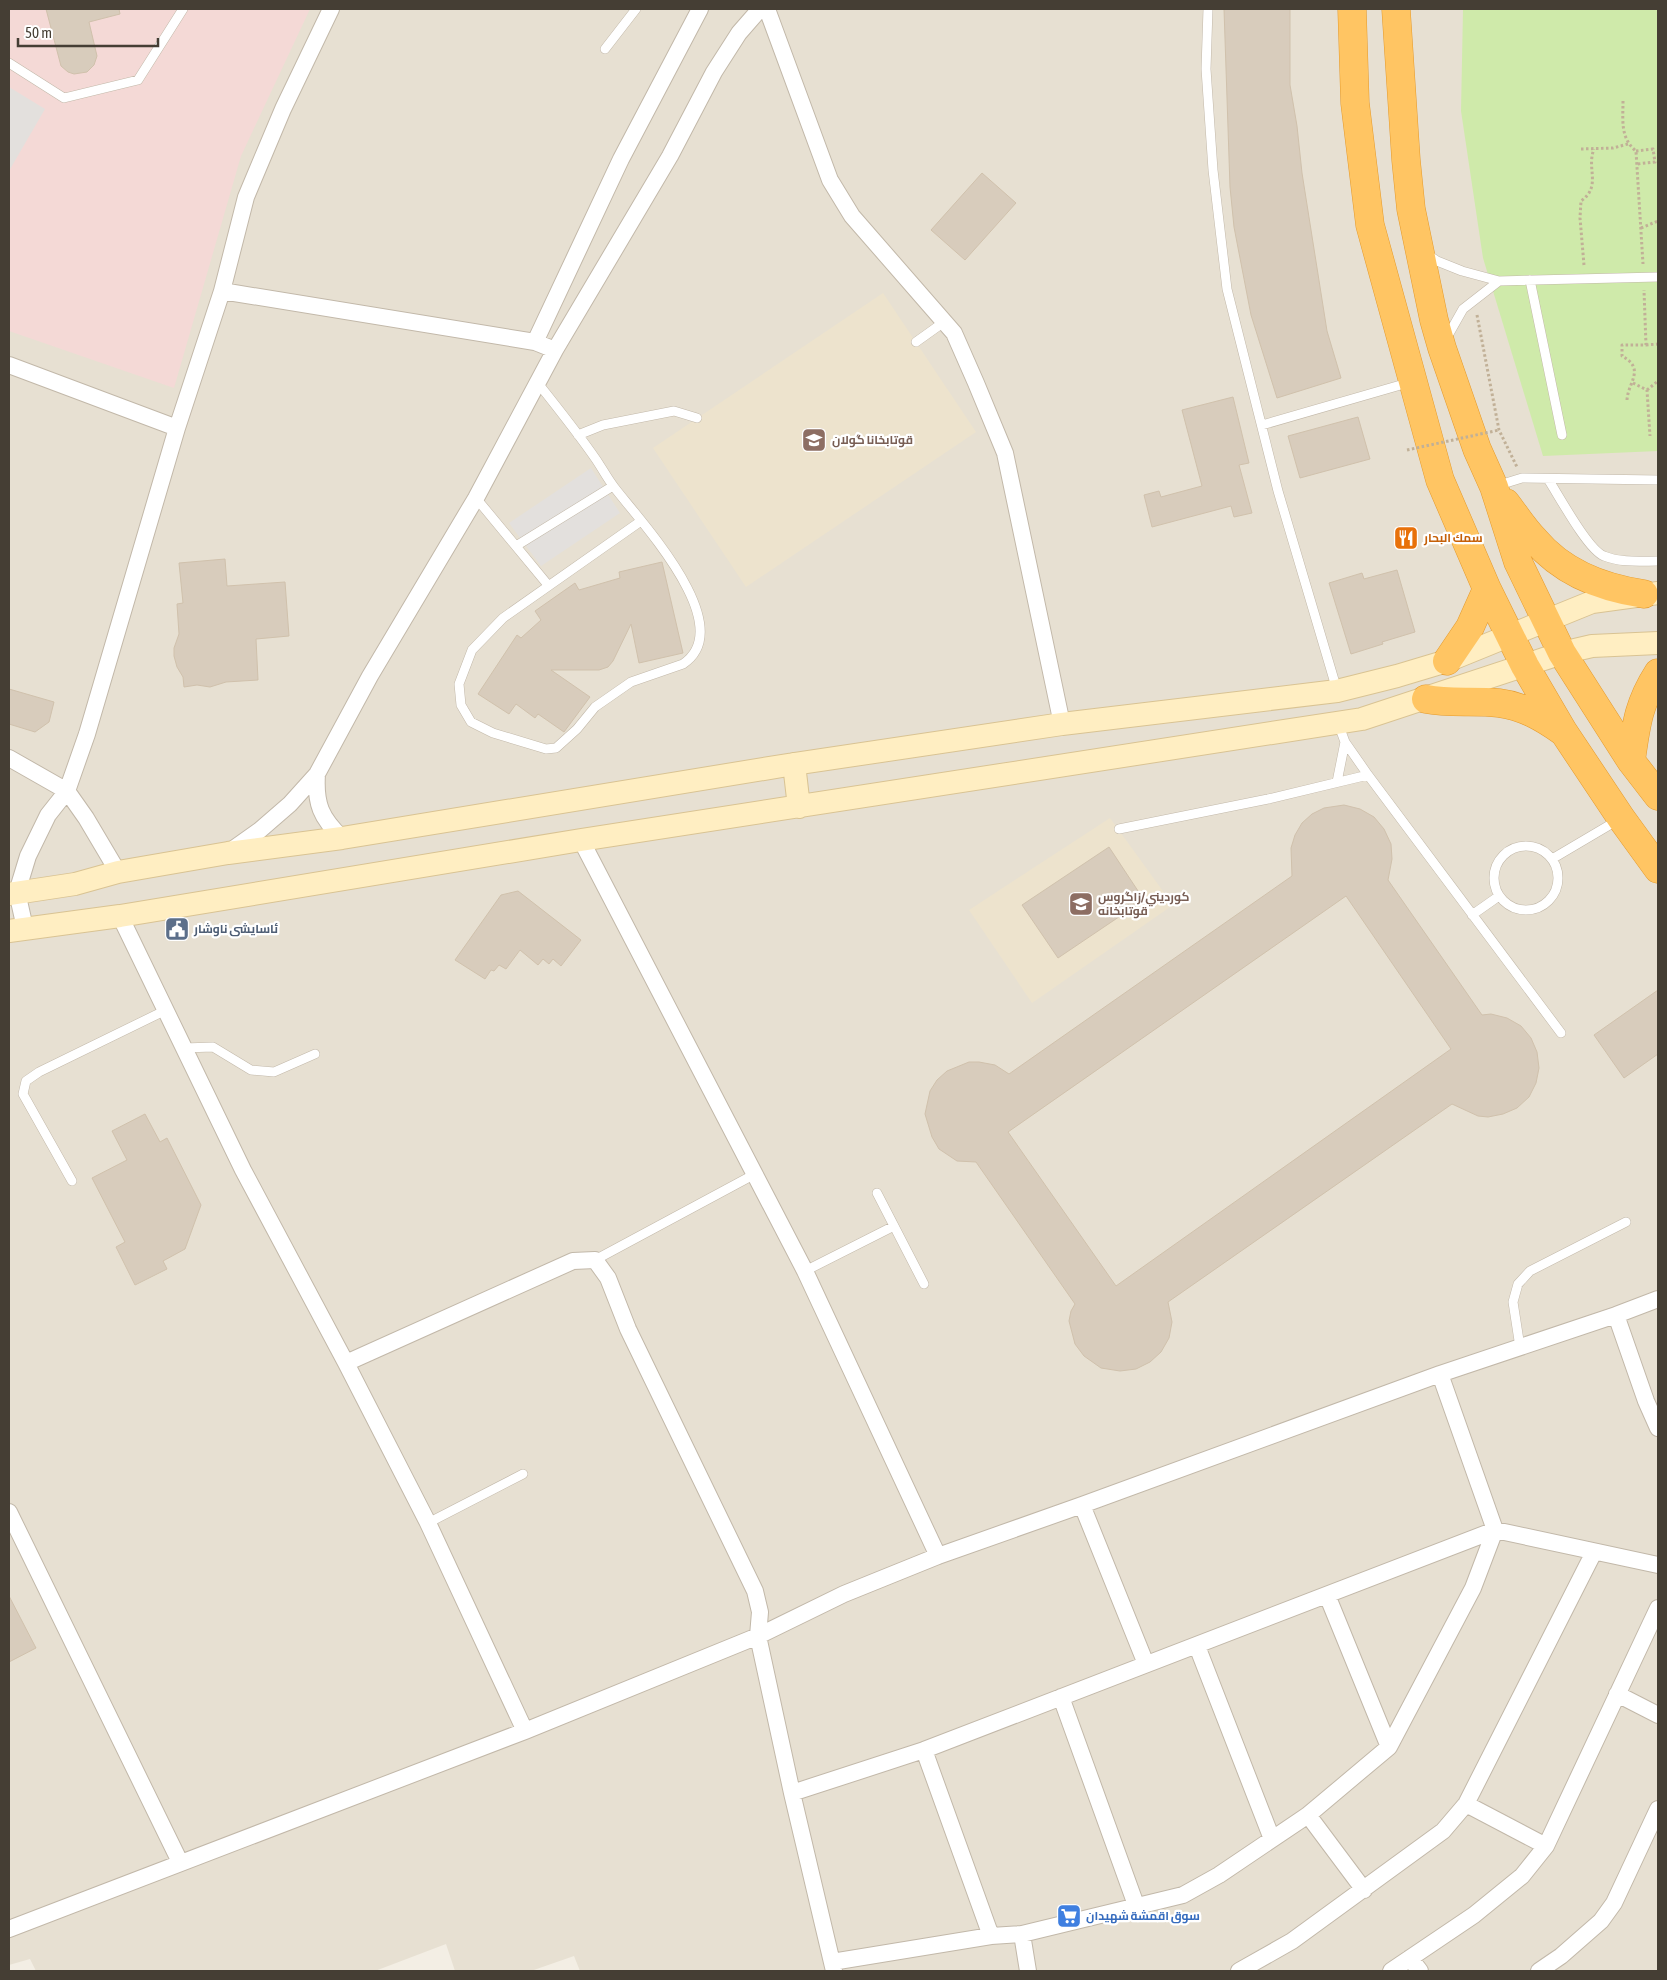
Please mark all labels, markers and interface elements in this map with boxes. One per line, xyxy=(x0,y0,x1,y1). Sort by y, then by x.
scale bar xyxy=(18,15,158,47)
text: 50 m xyxy=(25,24,52,41)
school or university icon: قوتابخانا گولان xyxy=(801,427,827,453)
place label: قوتابخانا گولان xyxy=(832,433,913,448)
restaurant icon: سمك البحار xyxy=(1393,525,1419,551)
place label: سمك البحار xyxy=(1423,531,1483,546)
place label: كورديني/زاگروس قوتابخانه‌ xyxy=(1098,890,1189,919)
school or university icon: كورديني/زاگروس قوتابخانه‌ xyxy=(1068,891,1094,917)
public building icon: ئاسايشى ناوشار xyxy=(164,916,190,942)
place label: ئاسايشى ناوشار xyxy=(193,922,278,937)
supermarket icon: سوق اقمشة شهيدان xyxy=(1056,1903,1082,1929)
place label: سوق اقمشة شهيدان xyxy=(1086,1909,1200,1924)

